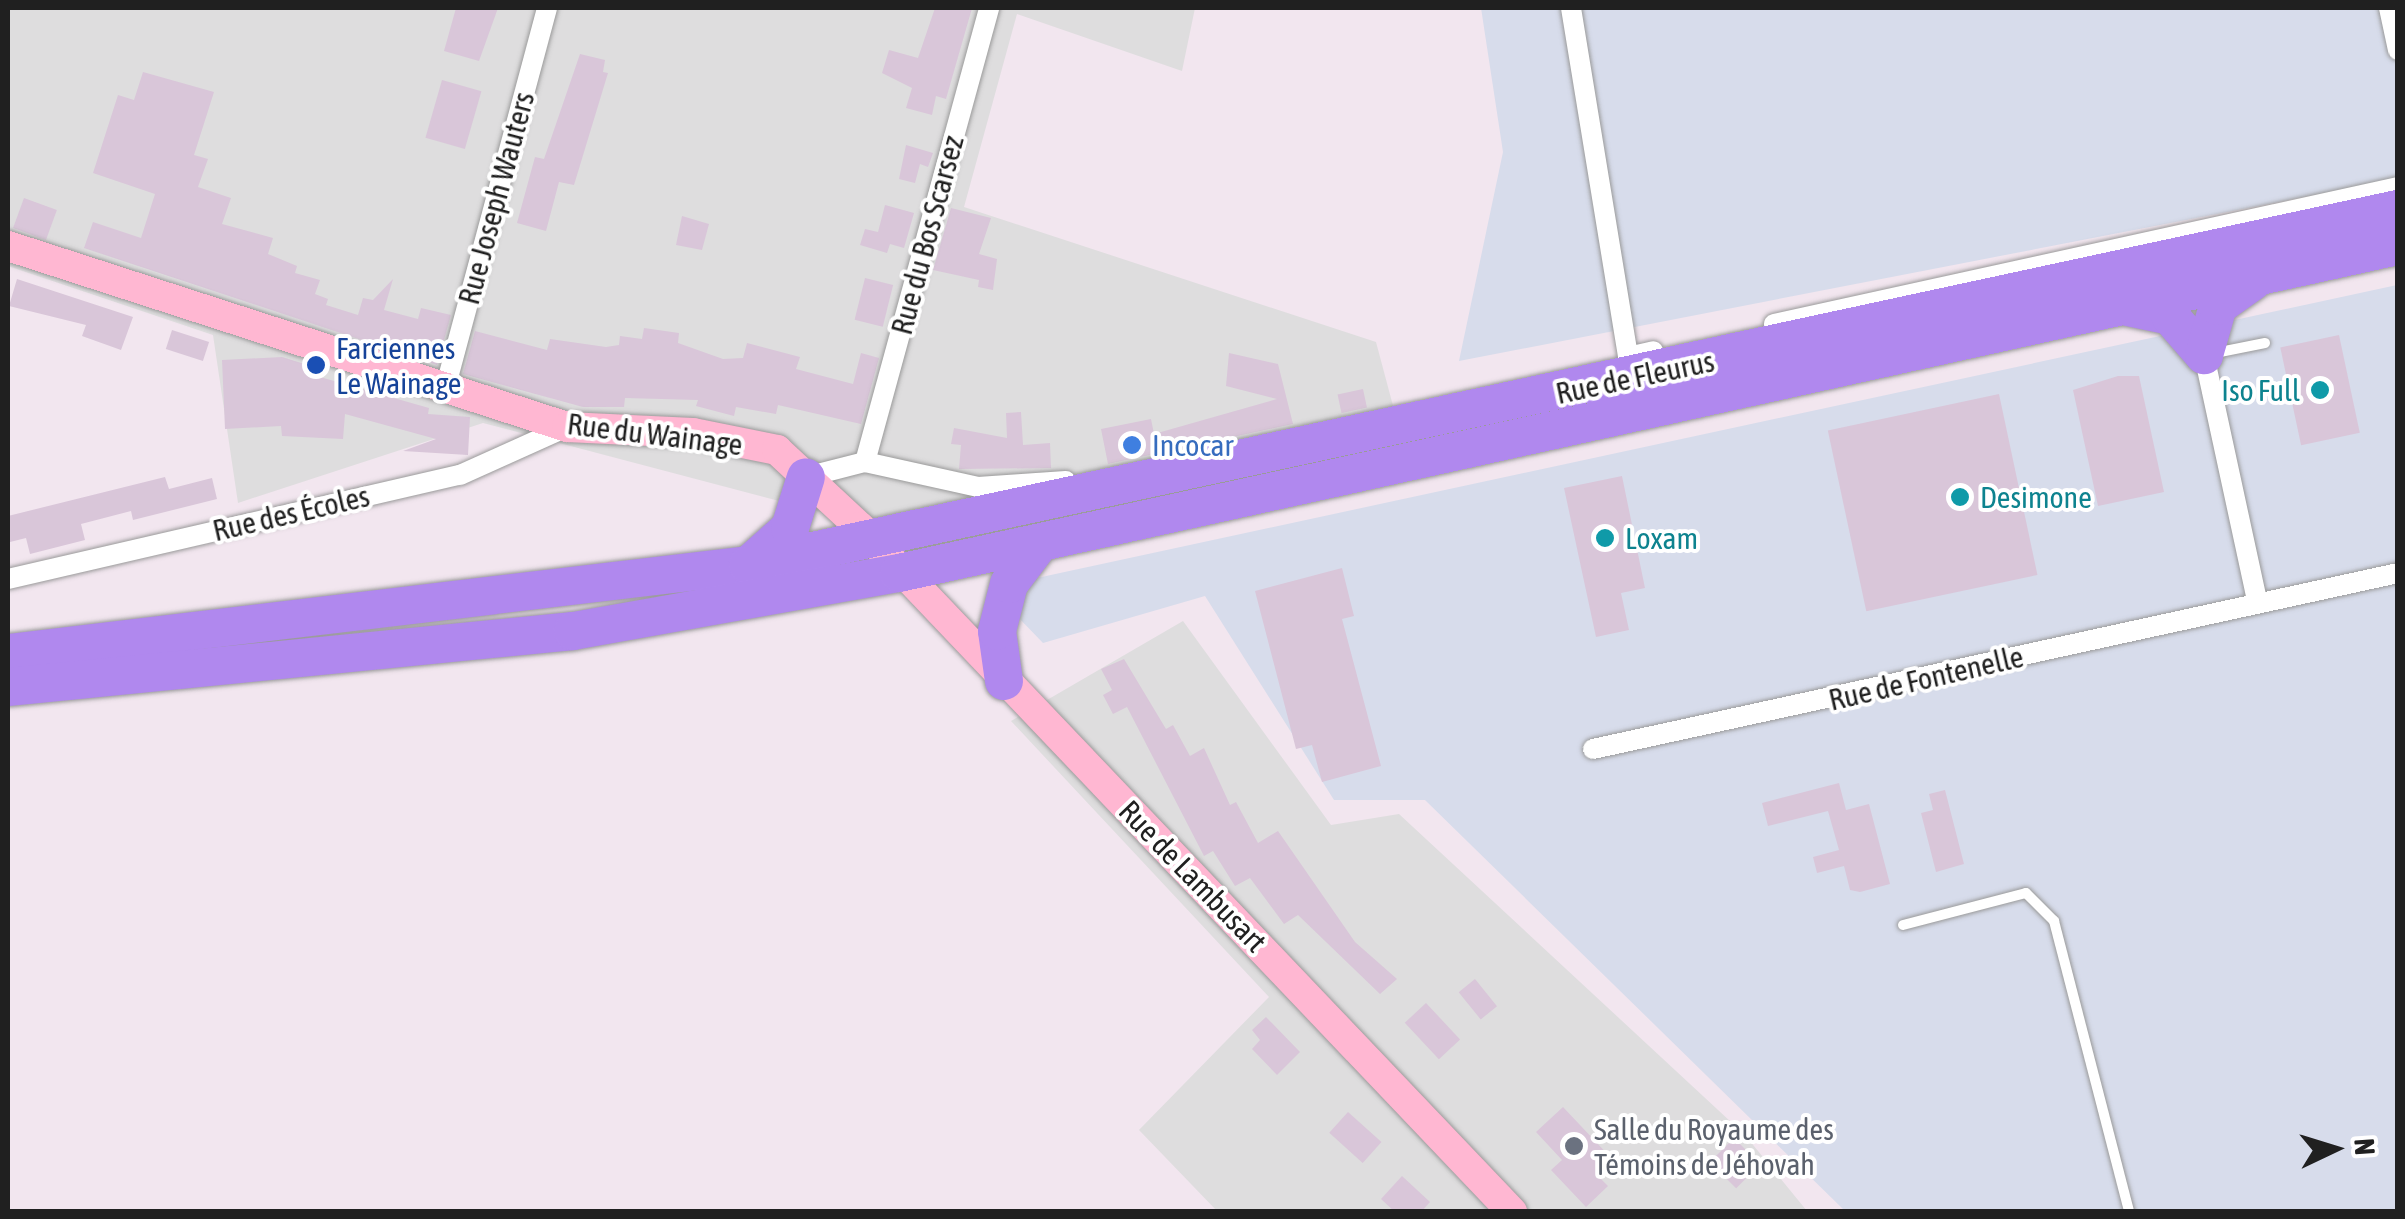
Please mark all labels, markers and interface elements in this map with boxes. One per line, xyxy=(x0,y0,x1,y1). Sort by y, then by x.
street label: Rue Joseph Wauters xyxy=(450,88,542,308)
street label: Rue du Bos Scarsez xyxy=(883,132,971,338)
place label: Farciennes Le Wainage xyxy=(336,330,461,400)
street label: Rue de Fleurus xyxy=(1553,343,1717,411)
marker: Farciennes Le Wainage xyxy=(305,354,327,376)
place label: Iso Full xyxy=(2221,372,2300,408)
marker: Iso Full xyxy=(2309,379,2331,401)
street label: Rue du Wainage xyxy=(565,405,745,463)
place label: Incocar xyxy=(1152,427,1233,463)
marker: Incocar xyxy=(1121,434,1143,456)
street label: Rue des Écoles xyxy=(209,478,373,548)
place label: Desimone xyxy=(1980,479,2092,515)
marker: Desimone xyxy=(1949,486,1971,508)
place label: Loxam xyxy=(1625,520,1698,556)
marker: Loxam xyxy=(1594,527,1616,549)
street label: Rue de Fontenelle xyxy=(1825,638,2027,718)
street label: Rue de Lambusart xyxy=(1112,793,1274,959)
north arrow xyxy=(2285,1099,2385,1199)
place label: Salle du Royaume des Témoins de Jéhovah xyxy=(1594,1111,1834,1182)
marker: Salle du Royaume des Témoins de Jéhovah xyxy=(1563,1135,1585,1157)
text: N xyxy=(2348,1138,2381,1156)

